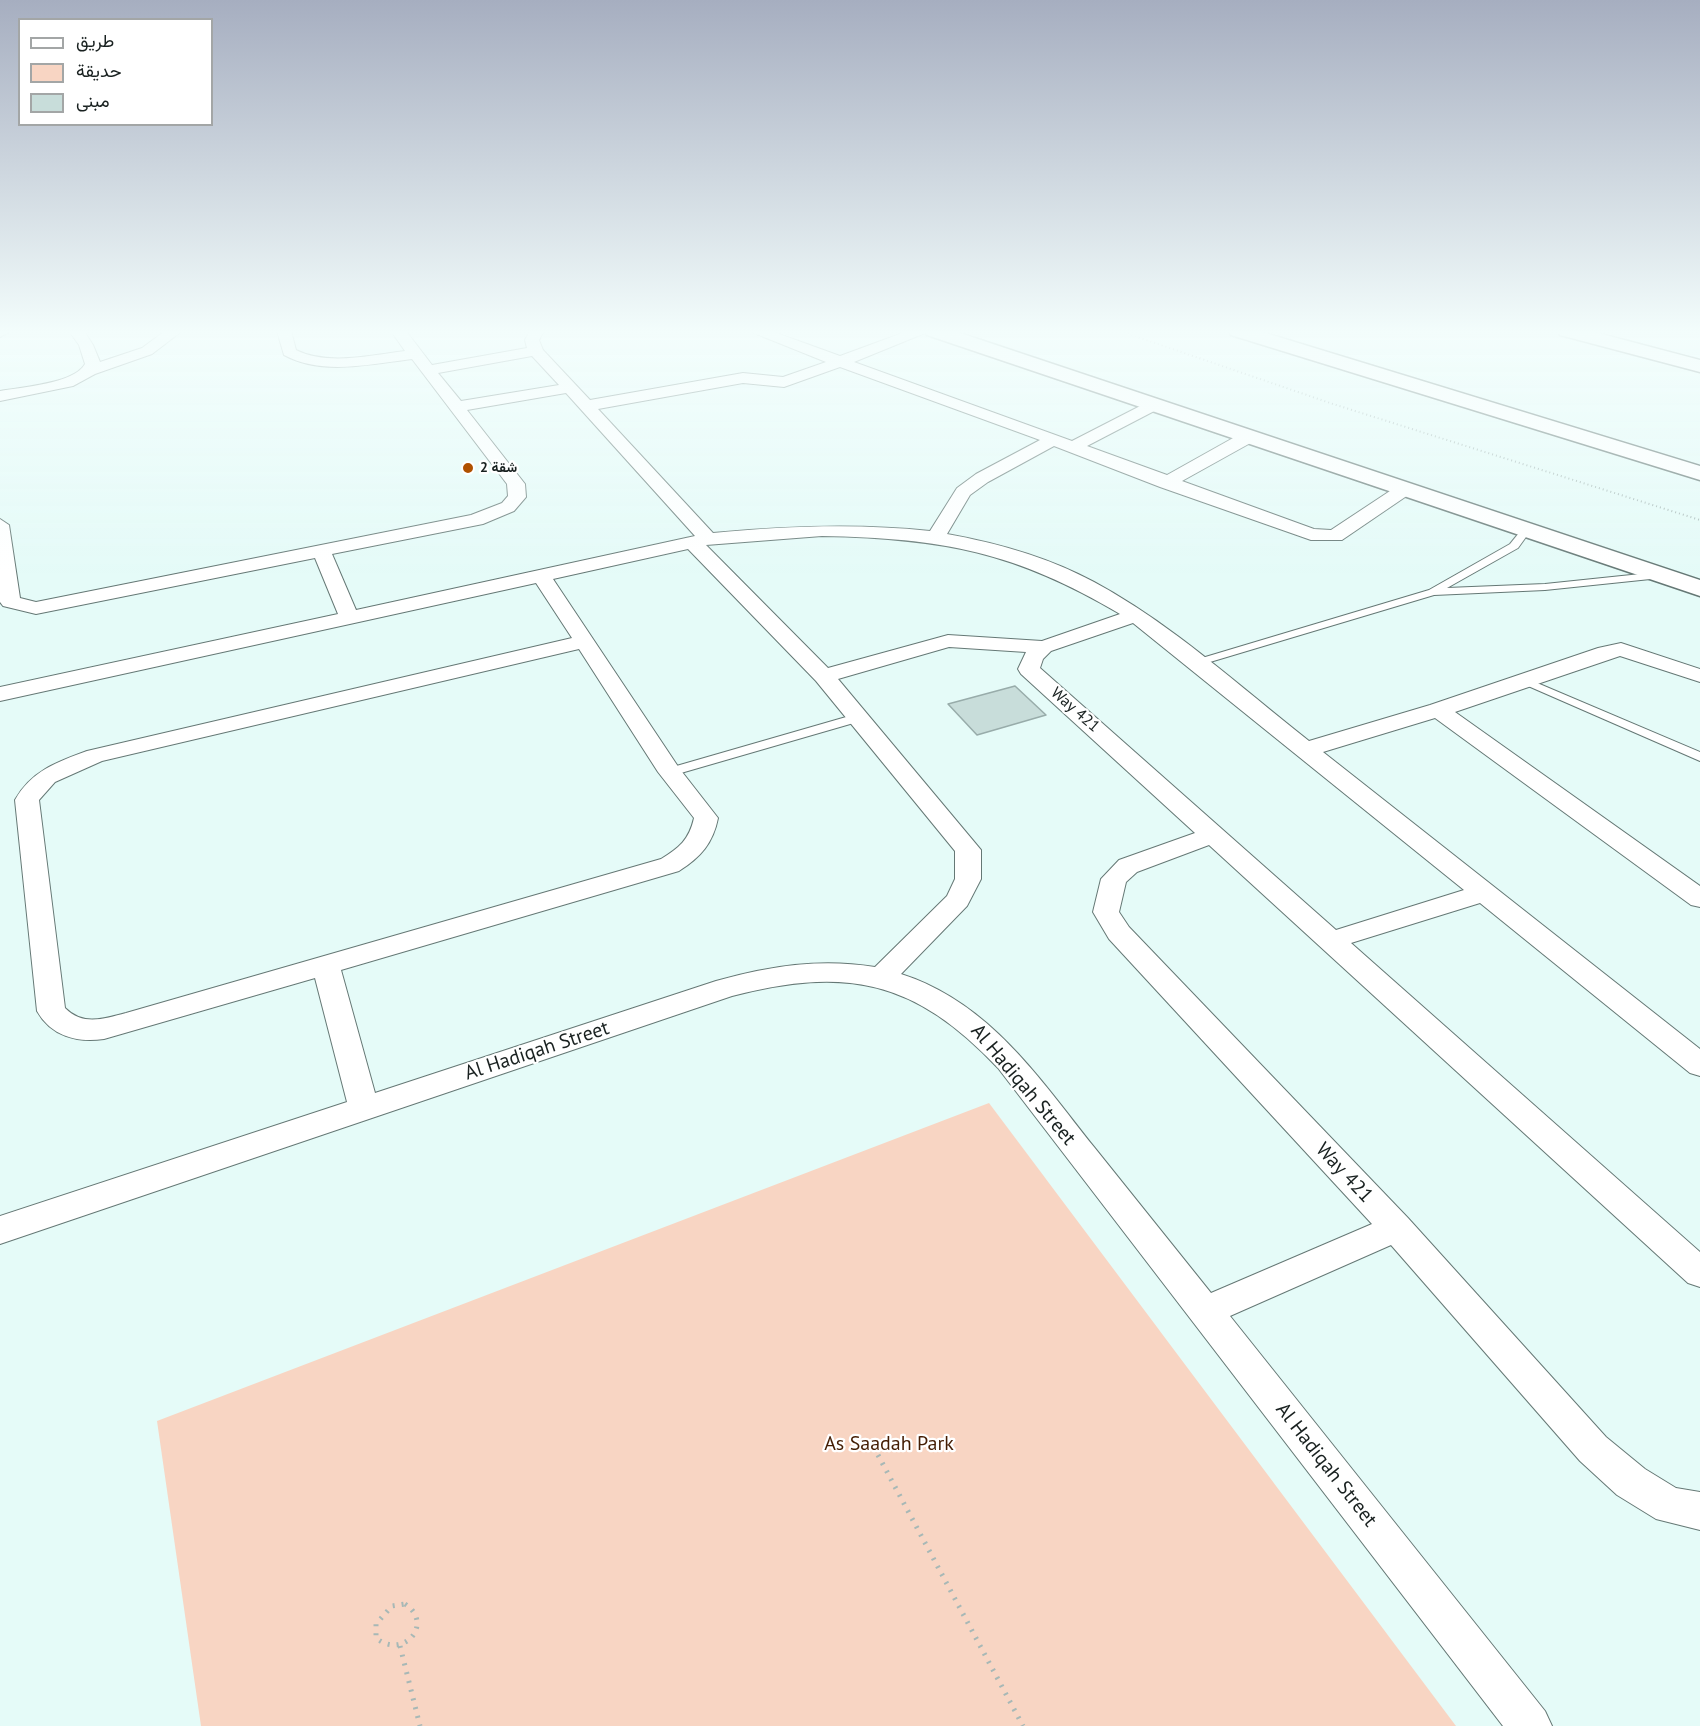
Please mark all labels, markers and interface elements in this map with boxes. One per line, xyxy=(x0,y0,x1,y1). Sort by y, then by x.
legend xyxy=(18,18,213,126)
text: طريق xyxy=(76,29,114,52)
text: حديقة xyxy=(76,59,122,82)
text: مبنى xyxy=(76,89,110,112)
place label: شقة 2 xyxy=(480,460,517,476)
marker: شقة 2 xyxy=(461,461,475,475)
street label: Way 421 xyxy=(1047,684,1103,736)
street label: Al Hadiqah Street xyxy=(462,1016,612,1086)
street label: Al Hadiqah Street xyxy=(965,1020,1081,1150)
street label: Way 421 xyxy=(1310,1138,1378,1208)
street label: Al Hadiqah Street xyxy=(1270,1398,1382,1532)
park label: As Saadah Park xyxy=(824,1432,954,1456)

